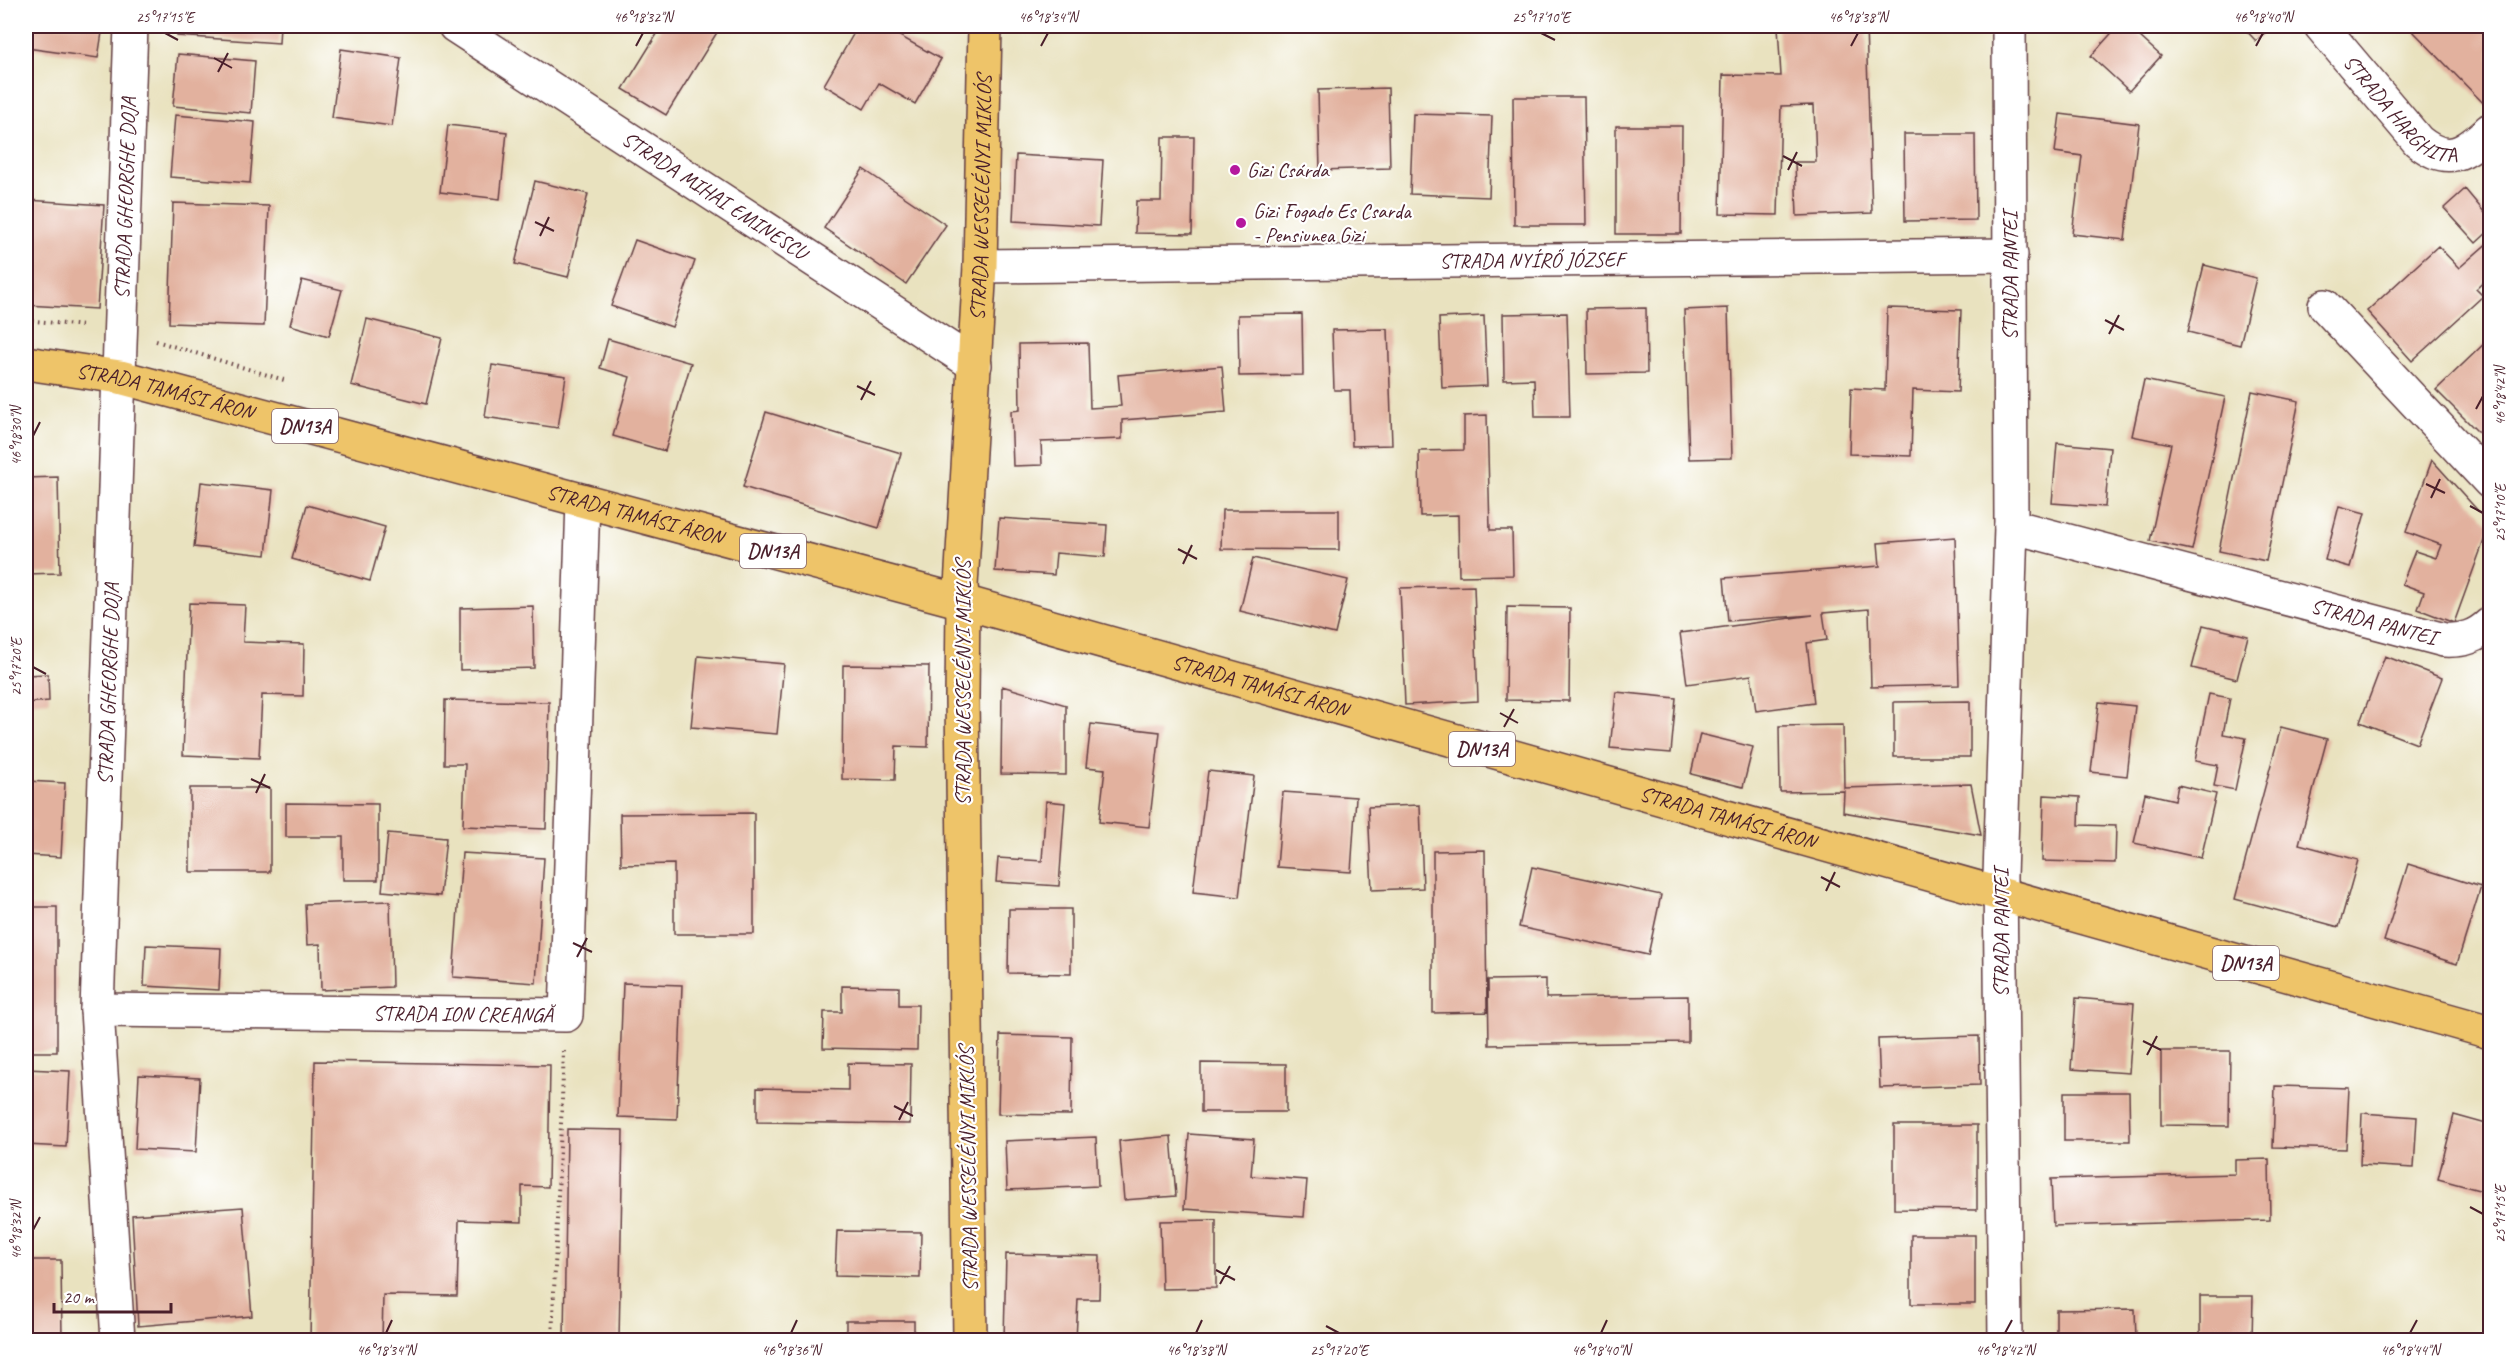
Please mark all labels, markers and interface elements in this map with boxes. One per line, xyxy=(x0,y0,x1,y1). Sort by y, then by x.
text: 25°17'15"E xyxy=(136,8,196,27)
text: 46°18'32"N xyxy=(613,8,676,27)
text: 46°18'34"N xyxy=(1018,8,1081,27)
text: 25°17'10"E xyxy=(1512,8,1572,27)
text: 46°18'38"N xyxy=(1828,8,1891,27)
text: 46°18'40"N xyxy=(2233,8,2296,27)
street label: STRADA HARGHITA xyxy=(2338,49,2458,169)
street label: STRADA WESSELÉNYI MIKLÓS xyxy=(964,71,997,321)
street label: STRADA GHEORGHE DOJA xyxy=(109,95,142,299)
street label: STRADA MIHAI EMINESCU xyxy=(617,125,815,267)
place label: Gizi Csárda xyxy=(1247,157,1330,183)
marker: Gizi Csárda xyxy=(1228,163,1242,177)
place label: Gizi Fogado Es Csarda - Pensiunea Gizi xyxy=(1253,198,1412,248)
street label: STRADA PANTEI xyxy=(1997,207,2023,340)
marker: Gizi Fogado Es Csarda - Pensiunea Gizi xyxy=(1234,216,1248,230)
street label: STRADA NYÍRŐ JÓZSEF xyxy=(1439,246,1628,274)
street label: STRADA TAMÁSI ÁRON xyxy=(75,358,259,426)
text: 46°18'42"N xyxy=(2491,363,2510,426)
text: 46°18'30"N xyxy=(7,403,26,466)
road number: DN13A xyxy=(272,409,338,443)
street label: STRADA TAMÁSI ÁRON xyxy=(544,478,729,551)
text: 25°17'10"E xyxy=(2491,482,2510,542)
road number: DN13A xyxy=(740,534,806,568)
street label: STRADA WESSELÉNYI MIKLÓS xyxy=(950,557,976,806)
street label: STRADA GHEORGHE DOJA xyxy=(92,581,125,785)
street label: STRADA PANTEI xyxy=(2308,593,2444,652)
text: 25°17'20"E xyxy=(7,636,26,696)
street label: STRADA TAMÁSI ÁRON xyxy=(1169,648,1354,724)
road number: DN13A xyxy=(1449,732,1515,766)
street label: STRADA TAMÁSI ÁRON xyxy=(1637,780,1822,855)
street label: STRADA PANTEI xyxy=(1988,864,2014,997)
road number: DN13A xyxy=(2213,946,2279,980)
street label: STRADA ION CREANGĂ xyxy=(373,1000,557,1028)
street label: STRADA WESSELÉNYI MIKLÓS xyxy=(953,1042,983,1292)
text: 25°17'15"E xyxy=(2491,1183,2510,1243)
text: 46°18'32"N xyxy=(7,1197,26,1260)
scale bar xyxy=(54,1276,171,1314)
text: 20 m xyxy=(63,1286,96,1308)
text: 46°18'34"N xyxy=(356,1341,419,1360)
text: 46°18'36"N xyxy=(761,1341,824,1360)
text: 46°18'38"N xyxy=(1166,1341,1229,1360)
text: 25°17'20"E xyxy=(1310,1341,1370,1360)
text: 46°18'40"N xyxy=(1571,1341,1634,1360)
text: 46°18'42"N xyxy=(1975,1341,2038,1360)
text: 46°18'44"N xyxy=(2380,1341,2443,1360)

